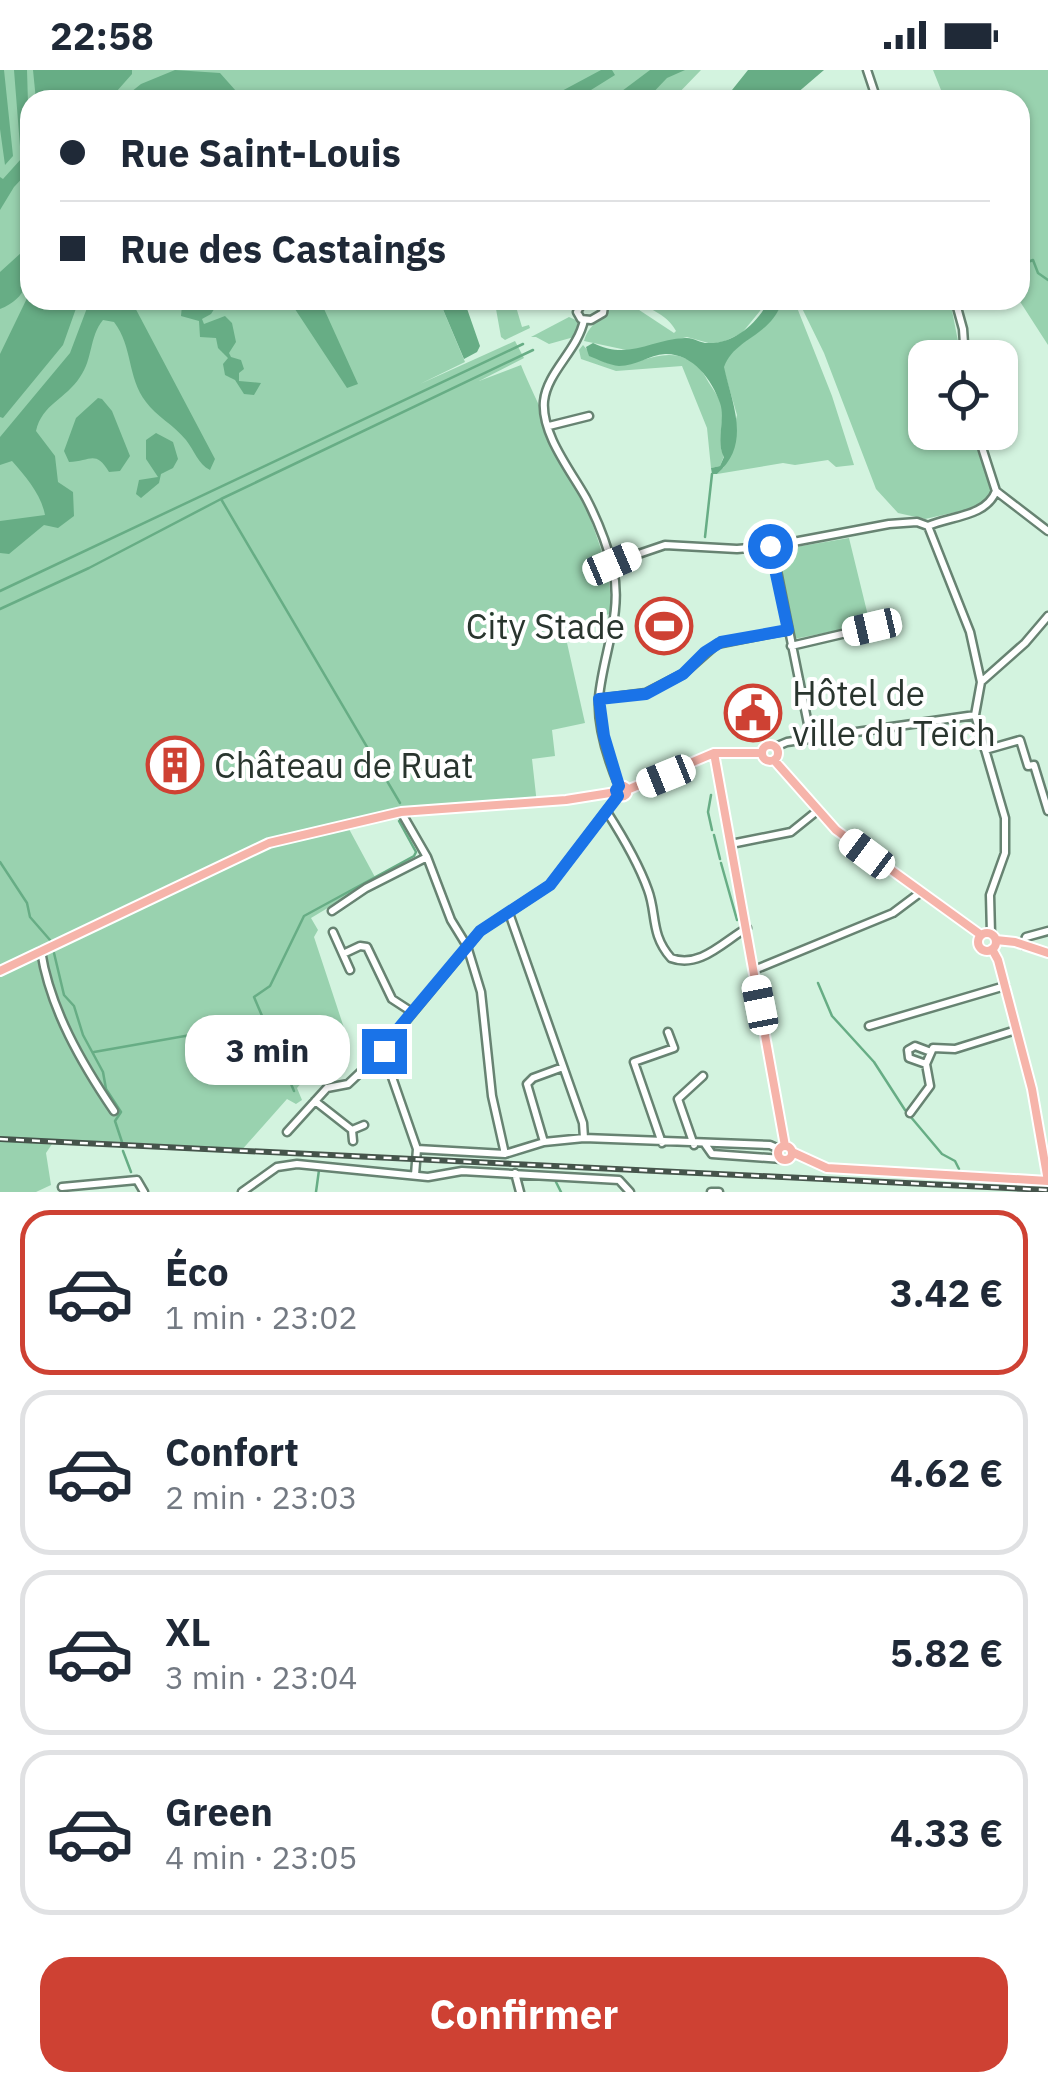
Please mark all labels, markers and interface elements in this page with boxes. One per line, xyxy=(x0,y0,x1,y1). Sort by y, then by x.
text: 22:58 xyxy=(50,11,154,60)
text: Rue Saint-Louis xyxy=(120,128,401,177)
text: Rue des Castaings xyxy=(120,224,446,273)
map controls xyxy=(908,340,1018,450)
button: locate xyxy=(908,340,1018,450)
route start xyxy=(748,524,793,569)
car xyxy=(579,538,645,590)
sports icon: City Stade xyxy=(634,596,694,656)
place label: City Stade xyxy=(466,603,625,649)
car xyxy=(839,606,905,648)
place label: Hôtel de ville du Teich xyxy=(792,670,996,756)
public building icon: Hôtel de ville du Teich xyxy=(723,683,783,743)
building icon: Château de Ruat xyxy=(145,735,205,795)
place label: Château de Ruat xyxy=(214,742,474,788)
car xyxy=(633,751,699,801)
car xyxy=(834,824,900,884)
car xyxy=(740,973,780,1037)
callout: 3 min xyxy=(184,1016,349,1086)
text: 3 min xyxy=(226,1029,309,1071)
route end xyxy=(362,1029,407,1074)
text: Éco xyxy=(165,1247,229,1296)
icon: car xyxy=(45,1248,135,1338)
text: 3.42 € xyxy=(890,1268,1003,1317)
text: 1 min · 23:02 xyxy=(165,1296,358,1338)
text: Confort xyxy=(165,1427,299,1476)
icon: car xyxy=(45,1428,135,1518)
text: 4.62 € xyxy=(890,1448,1003,1497)
text: 2 min · 23:03 xyxy=(165,1476,358,1518)
text: XL xyxy=(165,1607,211,1656)
icon: car xyxy=(45,1608,135,1698)
text: 5.82 € xyxy=(890,1628,1003,1677)
text: 3 min · 23:04 xyxy=(165,1656,358,1698)
text: Green xyxy=(165,1787,273,1836)
icon: car xyxy=(45,1788,135,1878)
text: 4.33 € xyxy=(890,1808,1003,1857)
text: 4 min · 23:05 xyxy=(165,1836,358,1878)
button: Confirmer xyxy=(40,1957,1008,2072)

